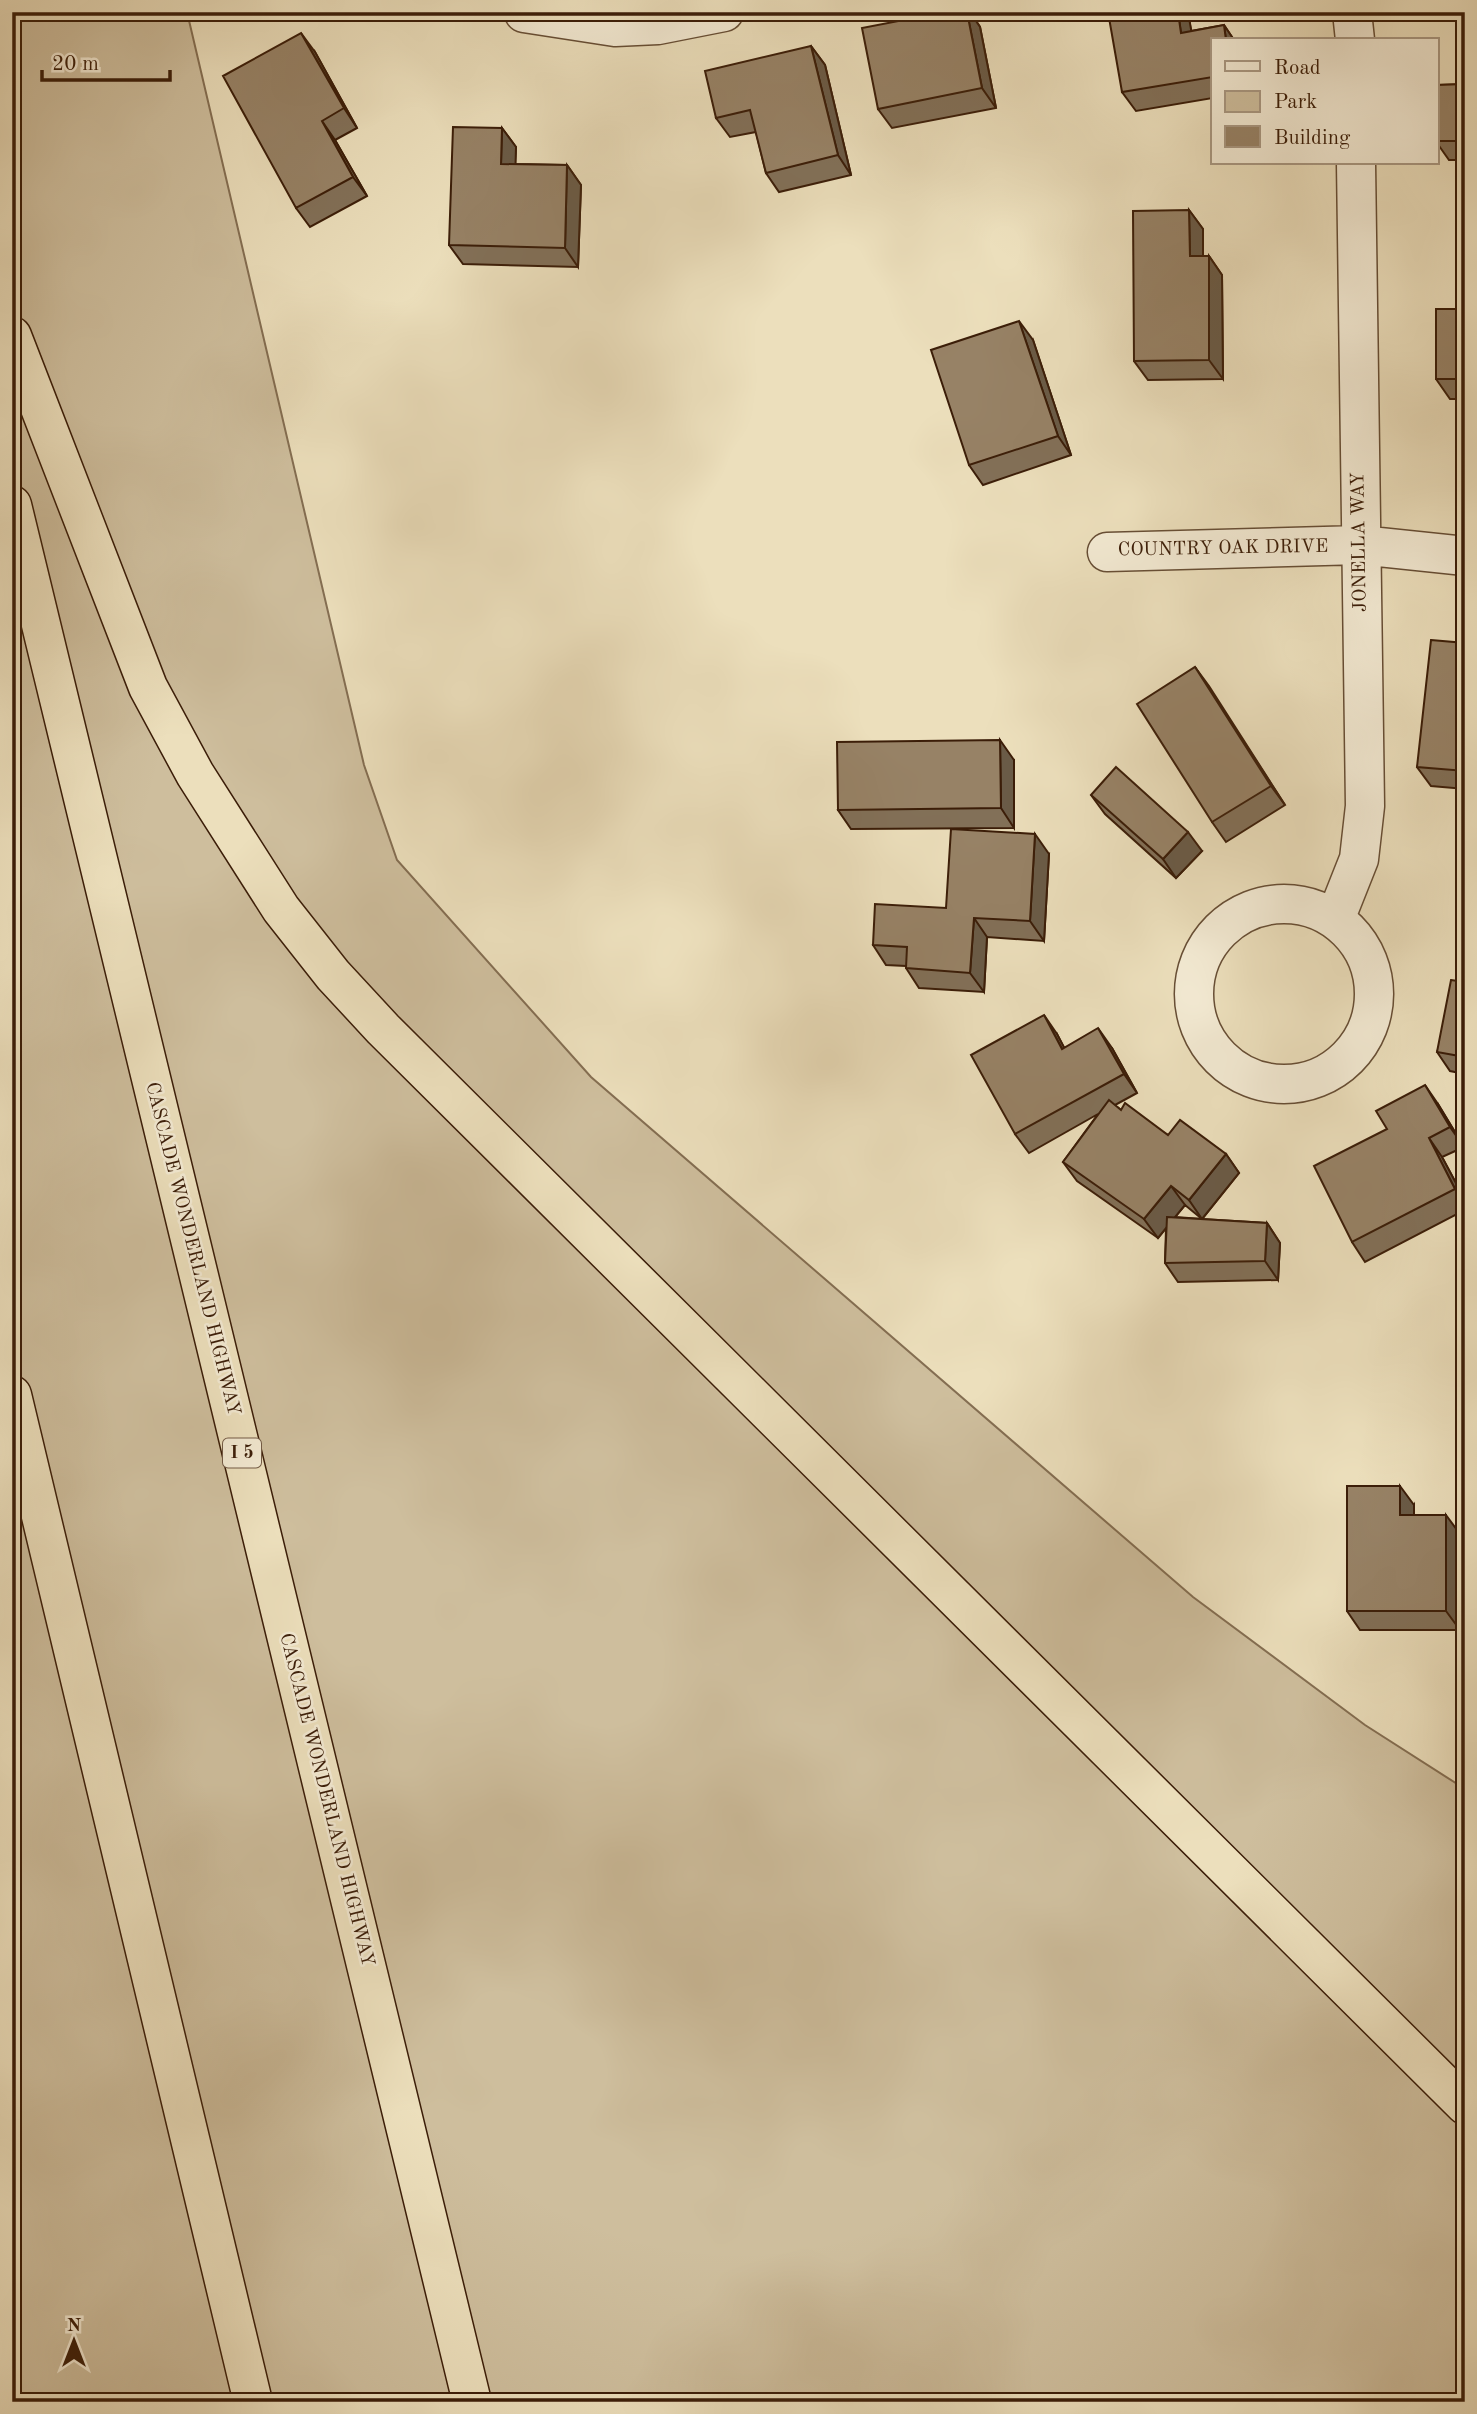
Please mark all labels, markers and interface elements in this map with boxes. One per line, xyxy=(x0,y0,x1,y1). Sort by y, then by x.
scale bar xyxy=(42,38,170,82)
legend xyxy=(1211,38,1438,164)
text: 20 m xyxy=(52,54,99,75)
text: Road xyxy=(1274,58,1321,79)
text: Park xyxy=(1274,92,1317,113)
text: Building xyxy=(1274,128,1351,149)
street label: JONELLA WAY xyxy=(1349,472,1371,612)
street label: COUNTRY OAK DRIVE xyxy=(1118,538,1328,560)
street label: CASCADE WONDERLAND HIGHWAY xyxy=(141,1080,243,1418)
road number: I 5 xyxy=(223,1438,261,1468)
street label: CASCADE WONDERLAND HIGHWAY xyxy=(275,1631,377,1969)
north arrow xyxy=(38,2306,108,2376)
text: N xyxy=(67,2317,82,2336)

